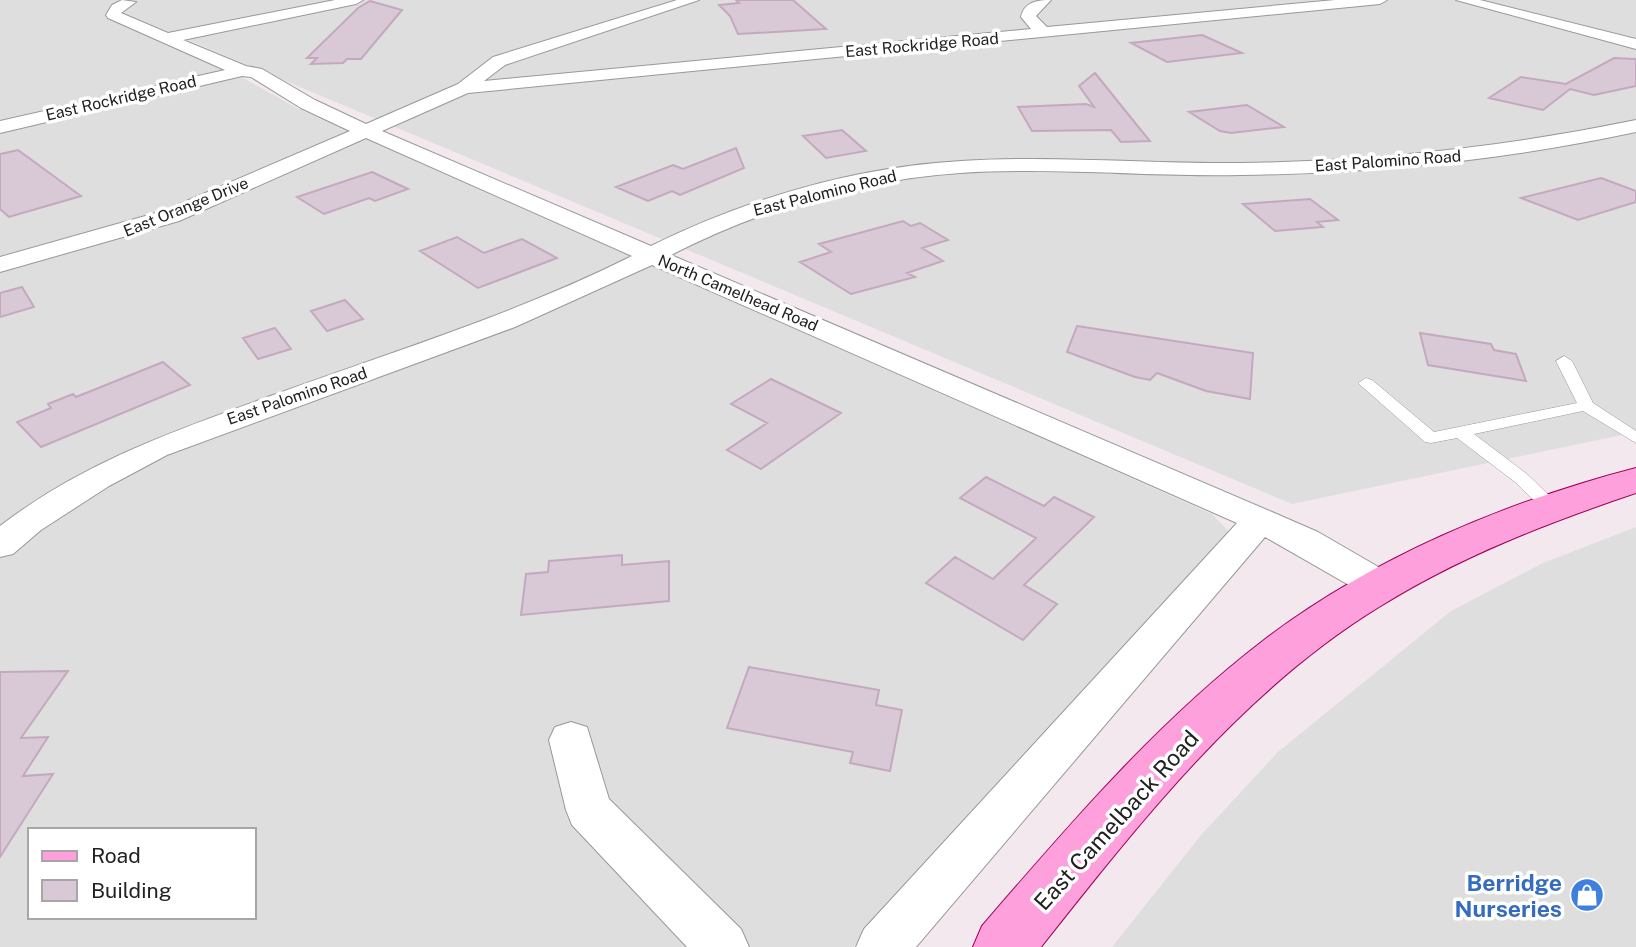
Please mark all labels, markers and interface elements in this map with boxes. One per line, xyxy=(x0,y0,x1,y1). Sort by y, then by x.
street label: East Rockridge Road xyxy=(844,29,1000,61)
street label: East Rockridge Road xyxy=(44,71,198,125)
street label: East Palomino Road xyxy=(1314,146,1462,176)
street label: East Palomino Road xyxy=(751,166,899,220)
street label: East Orange Drive xyxy=(121,173,251,241)
street label: North Camelhead Road xyxy=(655,251,821,335)
street label: East Palomino Road xyxy=(224,363,370,429)
street label: East Camelback Road xyxy=(1028,725,1204,915)
legend xyxy=(28,828,256,919)
text: Road xyxy=(91,843,141,868)
place label: Berridge Nurseries xyxy=(1454,869,1562,922)
shop icon: Berridge Nurseries xyxy=(1568,876,1606,914)
text: Building xyxy=(91,878,172,903)

